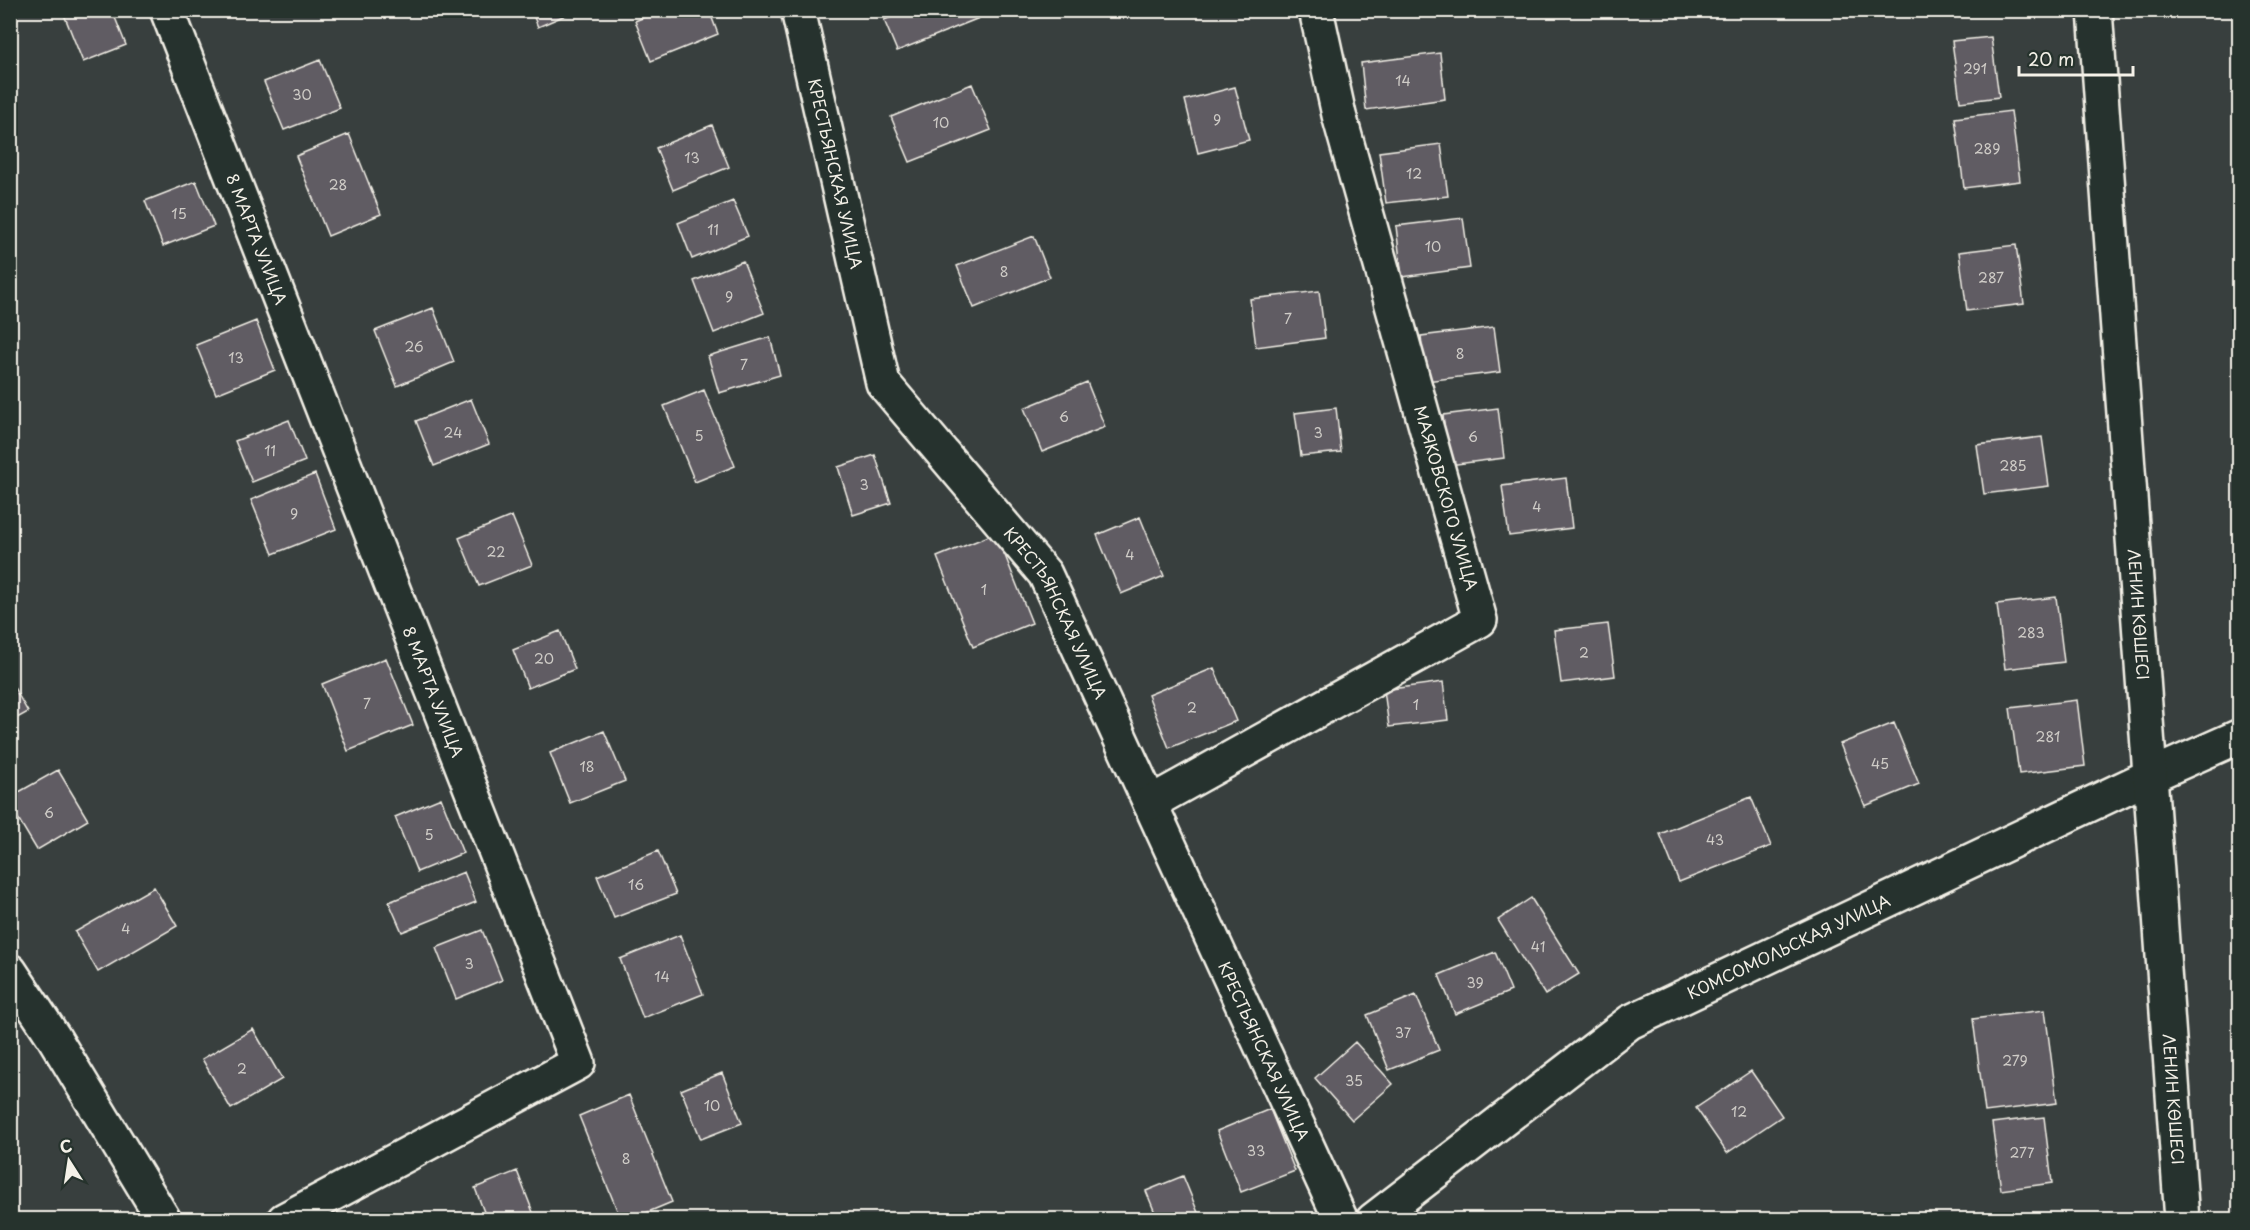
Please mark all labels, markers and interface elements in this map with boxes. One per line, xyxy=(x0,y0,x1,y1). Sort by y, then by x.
scale bar xyxy=(2019,39,2133,77)
text: 20 m xyxy=(2028,45,2074,72)
house number: 291 xyxy=(1963,58,1987,79)
house number: 14 xyxy=(1395,70,1411,91)
street label: КРЕСТЬЯНСКАЯ УЛИЦА xyxy=(803,76,870,271)
house number: 30 xyxy=(292,84,312,105)
house number: 9 xyxy=(1213,109,1221,130)
house number: 10 xyxy=(933,112,949,133)
house number: 289 xyxy=(1974,138,2000,159)
house number: 13 xyxy=(684,147,700,168)
house number: 12 xyxy=(1406,163,1422,184)
street label: 8 МАРТА УЛИЦА xyxy=(221,170,294,308)
house number: 28 xyxy=(329,174,347,195)
house number: 15 xyxy=(171,203,187,224)
house number: 11 xyxy=(707,219,719,240)
house number: 10 xyxy=(1425,236,1441,257)
house number: 8 xyxy=(1000,261,1008,282)
house number: 287 xyxy=(1978,267,2004,288)
house number: 9 xyxy=(725,286,733,307)
house number: 7 xyxy=(1284,308,1292,329)
house number: 26 xyxy=(404,336,424,357)
house number: 8 xyxy=(1456,343,1464,364)
house number: 13 xyxy=(228,347,244,368)
house number: 7 xyxy=(740,354,748,375)
street label: МАЯКОВСКОГО УЛИЦА xyxy=(1409,403,1485,593)
house number: 6 xyxy=(1059,406,1069,427)
house number: 24 xyxy=(444,422,462,443)
house number: 3 xyxy=(1313,422,1323,443)
house number: 5 xyxy=(694,425,704,446)
house number: 6 xyxy=(1468,426,1478,447)
house number: 11 xyxy=(264,440,276,461)
house number: 285 xyxy=(1999,455,2027,476)
house number: 3 xyxy=(859,474,869,495)
house number: 4 xyxy=(1532,496,1542,517)
house number: 9 xyxy=(290,503,298,524)
street label: КРЕСТЬЯНСКАЯ УЛИЦА xyxy=(999,521,1114,702)
house number: 22 xyxy=(487,541,505,562)
house number: 4 xyxy=(1125,544,1135,565)
street label: ЛЕНИН КӨШЕСІ xyxy=(2123,548,2156,681)
house number: 1 xyxy=(981,579,987,600)
house number: 283 xyxy=(2017,622,2045,643)
street label: 8 МАРТА УЛИЦА xyxy=(398,623,470,761)
house number: 2 xyxy=(1579,642,1589,663)
house number: 20 xyxy=(534,648,554,669)
house number: 7 xyxy=(363,693,371,714)
house number: 1 xyxy=(1413,694,1419,715)
house number: 2 xyxy=(1187,697,1197,718)
house number: 281 xyxy=(2036,726,2060,747)
house number: 45 xyxy=(1871,753,1889,774)
house number: 18 xyxy=(579,756,595,777)
house number: 6 xyxy=(44,802,54,823)
house number: 5 xyxy=(424,824,434,845)
house number: 43 xyxy=(1706,829,1724,850)
house number: 16 xyxy=(628,874,644,895)
street label: КОМСОМОЛЬСКАЯ УЛИЦА xyxy=(1683,888,1894,1004)
house number: 4 xyxy=(121,918,131,939)
house number: 41 xyxy=(1531,936,1545,957)
house number: 3 xyxy=(464,953,474,974)
street label: КРЕСТЬЯНСКАЯ УЛИЦА xyxy=(1213,957,1316,1144)
house number: 14 xyxy=(654,966,670,987)
house number: 39 xyxy=(1466,972,1484,993)
house number: 37 xyxy=(1395,1022,1412,1043)
street label: ЛЕНИН КӨШЕСІ xyxy=(2158,1033,2191,1165)
house number: 279 xyxy=(2002,1050,2028,1071)
house number: 2 xyxy=(237,1058,247,1079)
house number: 35 xyxy=(1345,1070,1363,1091)
house number: 10 xyxy=(704,1095,720,1116)
house number: 12 xyxy=(1731,1101,1747,1122)
north arrow xyxy=(39,1131,99,1191)
text: С xyxy=(57,1132,74,1158)
house number: 33 xyxy=(1247,1140,1265,1161)
house number: 277 xyxy=(2010,1142,2035,1163)
house number: 8 xyxy=(622,1148,630,1169)

